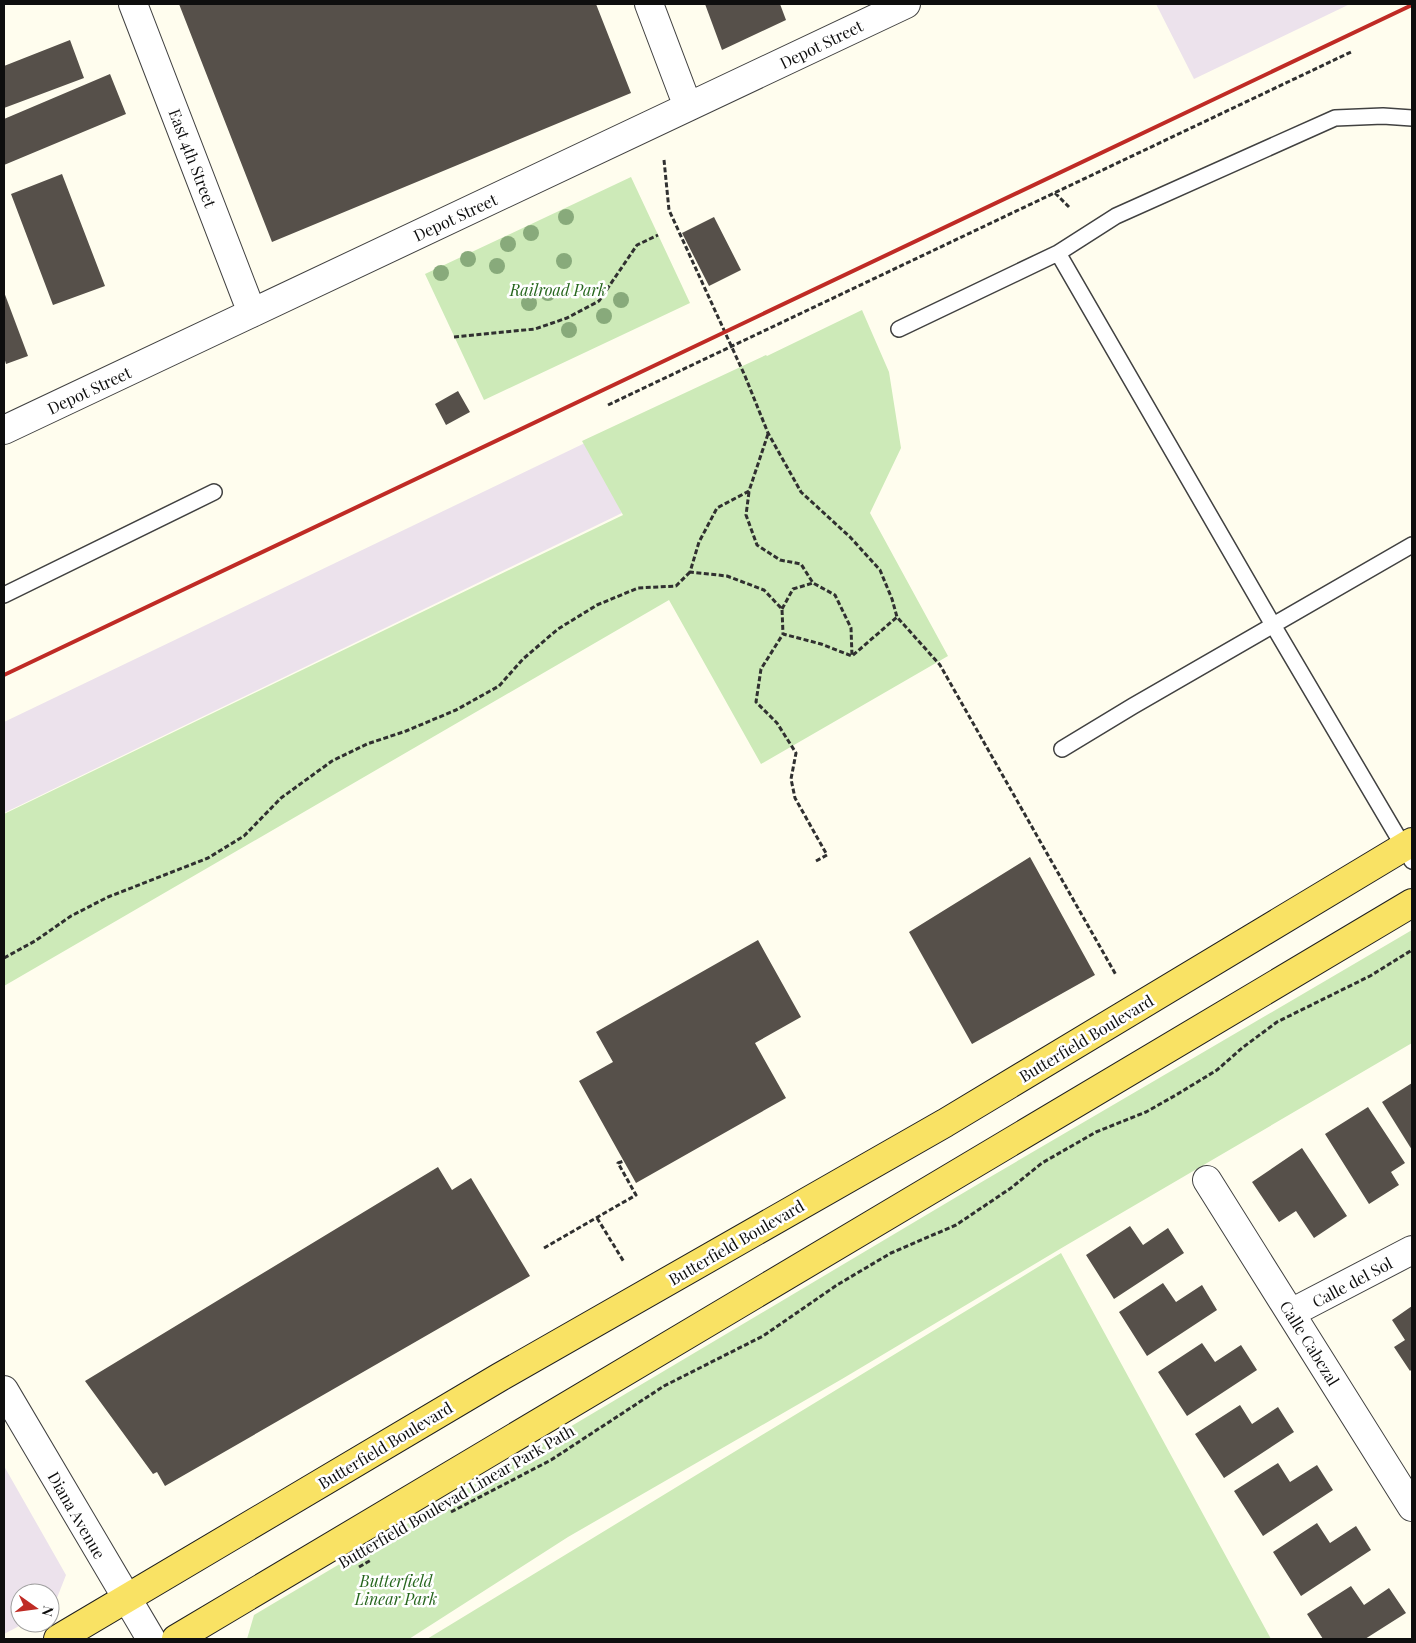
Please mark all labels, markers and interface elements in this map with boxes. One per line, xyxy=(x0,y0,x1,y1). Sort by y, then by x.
street label: Depot Street xyxy=(776,15,866,73)
street label: East 4th Street xyxy=(165,106,222,211)
street label: Depot Street xyxy=(410,188,501,246)
park label: Railroad Park xyxy=(509,279,606,300)
street label: Depot Street xyxy=(44,361,135,419)
street label: Butterfield Boulevard xyxy=(1015,990,1157,1086)
street label: Butterfield Boulevard xyxy=(664,1195,808,1289)
street label: Calle del Sol xyxy=(1308,1252,1396,1312)
street label: Calle Cabezal xyxy=(1276,1297,1345,1390)
street label: Butterfield Boulevard xyxy=(314,1397,456,1493)
street label: Butterfield Boulevad Linear Park Path xyxy=(334,1419,579,1573)
street label: Diana Avenue xyxy=(43,1467,111,1563)
park label: Butterfield Linear Park xyxy=(354,1570,437,1609)
north arrow xyxy=(10,1583,60,1633)
text: N xyxy=(38,1604,59,1618)

